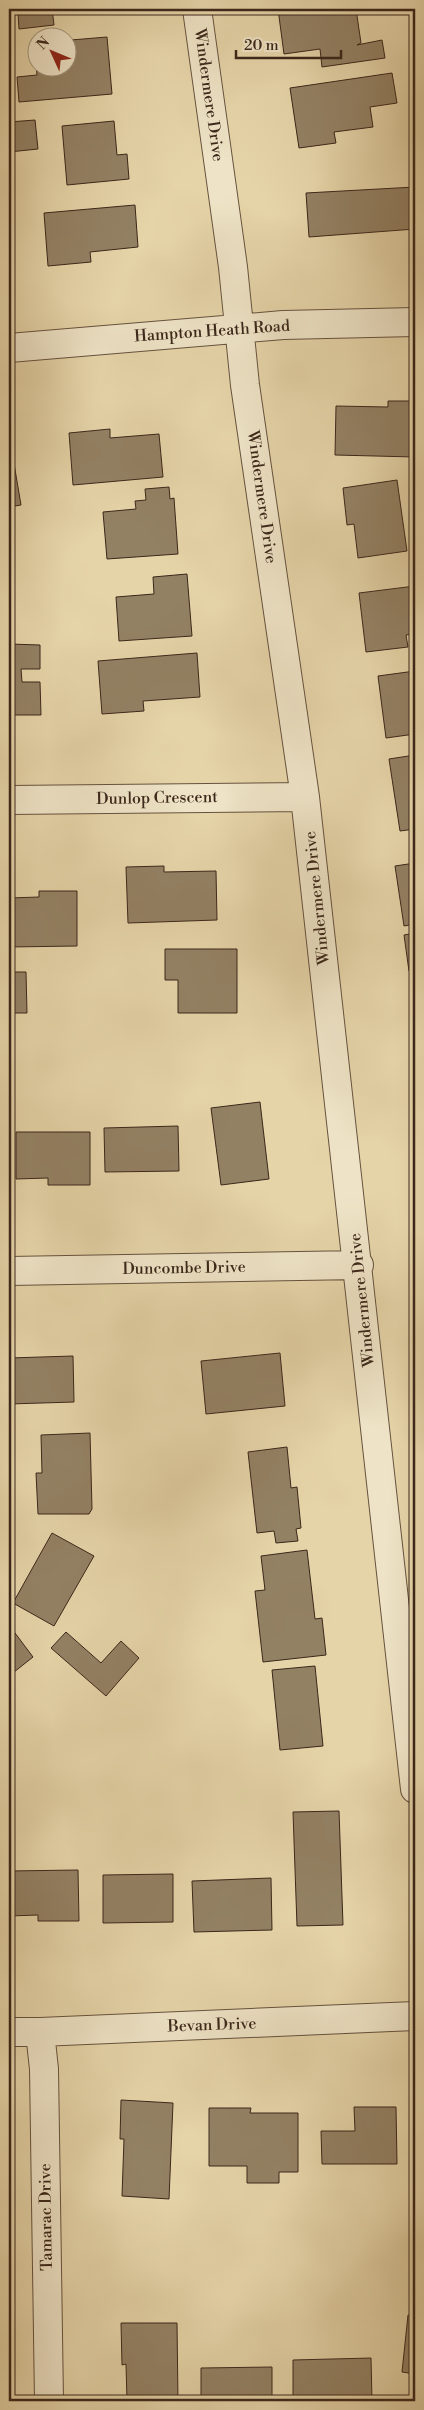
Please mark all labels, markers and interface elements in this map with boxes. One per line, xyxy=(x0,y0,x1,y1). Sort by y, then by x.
street label: Windermere Drive xyxy=(190,26,228,163)
north arrow xyxy=(28,28,78,78)
scale bar xyxy=(236,28,342,60)
text: N xyxy=(33,33,54,54)
text: 20 m xyxy=(244,36,279,55)
street label: Hampton Heath Road xyxy=(133,316,291,346)
street label: Windermere Drive xyxy=(243,428,281,565)
street label: Dunlop Crescent xyxy=(96,787,218,809)
street label: Windermere Drive xyxy=(300,830,334,967)
street label: Windermere Drive xyxy=(345,1232,379,1369)
street label: Duncombe Drive xyxy=(122,1257,246,1279)
street label: Bevan Drive xyxy=(166,2013,257,2037)
street label: Tamarac Drive xyxy=(35,2163,57,2271)

